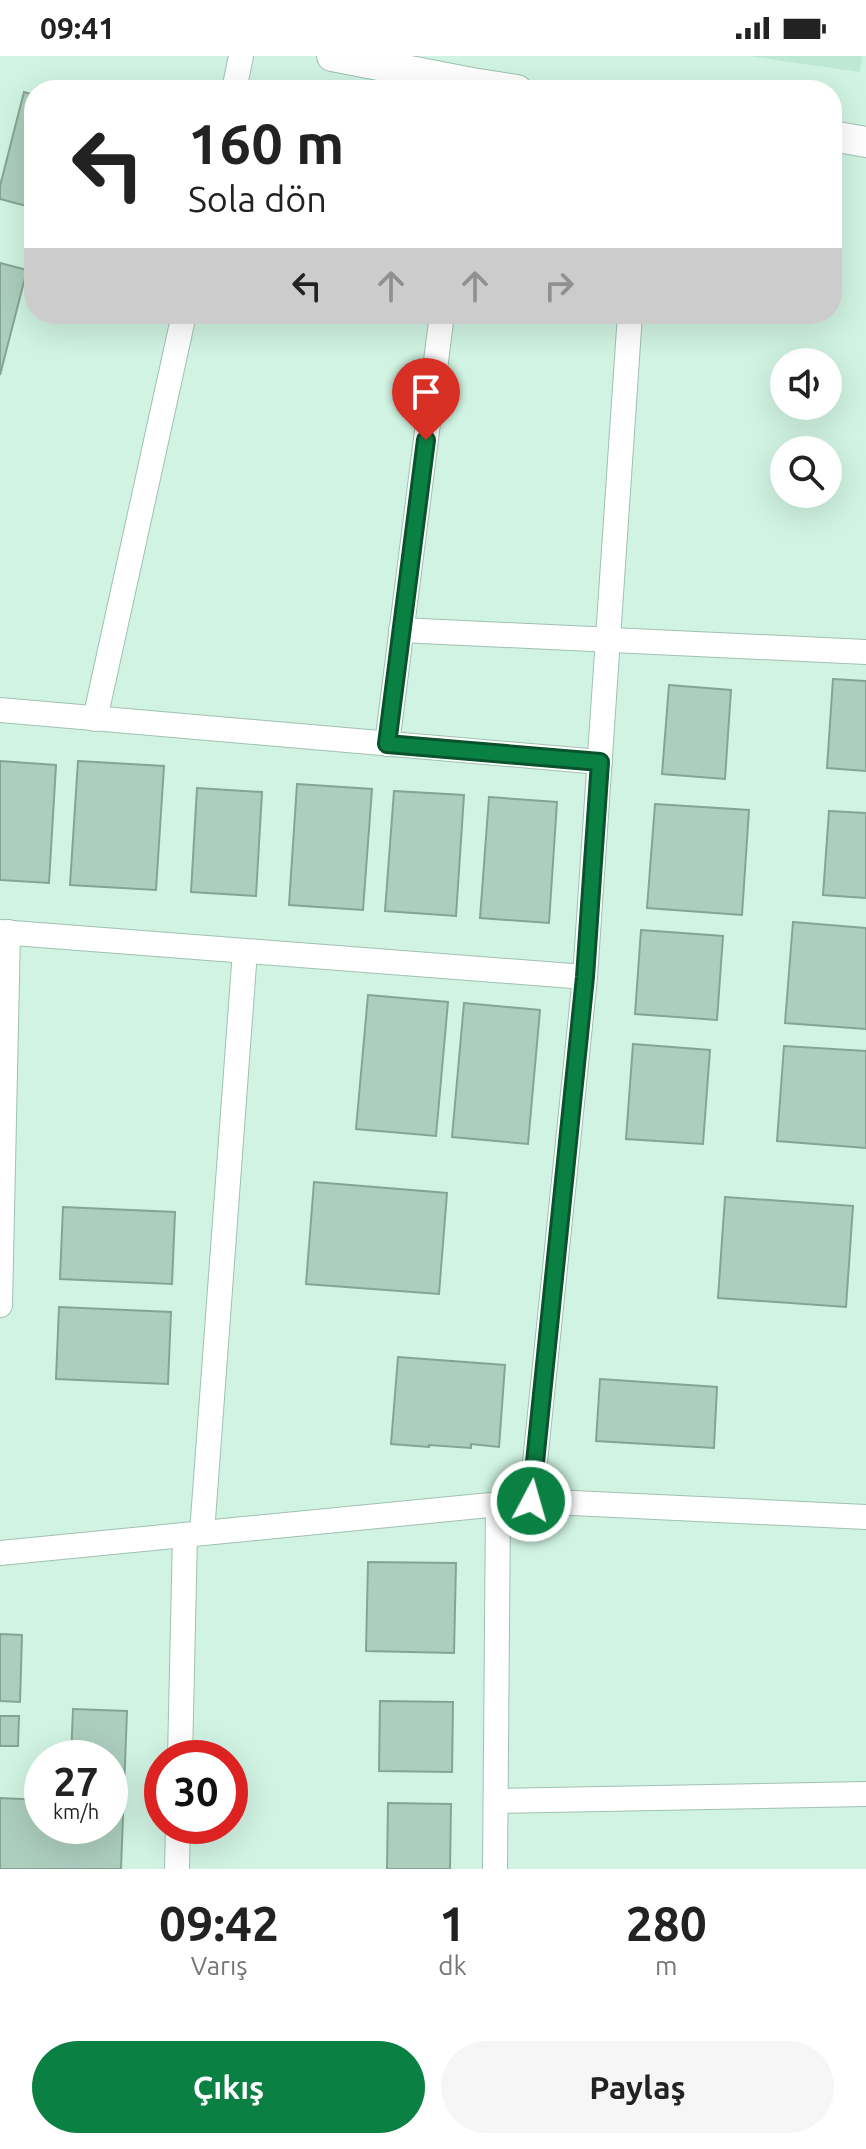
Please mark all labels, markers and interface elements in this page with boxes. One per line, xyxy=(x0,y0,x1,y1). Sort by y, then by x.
text: 09:41 xyxy=(40,11,115,45)
icon: left xyxy=(56,112,160,216)
text: 160 m xyxy=(188,112,344,175)
text: Sola dön xyxy=(188,178,327,219)
icon: left xyxy=(285,264,329,308)
icon: ahead xyxy=(369,264,413,308)
icon: ahead xyxy=(453,264,497,308)
icon: right xyxy=(537,264,581,308)
map controls xyxy=(770,348,842,508)
button: sound xyxy=(770,348,842,420)
pin xyxy=(392,358,460,440)
icon: arrive xyxy=(404,370,448,414)
button: search xyxy=(770,436,842,508)
position arrow xyxy=(489,1459,573,1543)
speed limit sign: 30 xyxy=(144,1740,248,1844)
text: 27 xyxy=(53,1759,99,1804)
text: km/h xyxy=(53,1800,99,1823)
text: 09:42 xyxy=(159,1896,279,1950)
text: 1 xyxy=(439,1896,466,1950)
text: 280 xyxy=(626,1896,707,1950)
text: Varış xyxy=(191,1951,248,1980)
text: dk xyxy=(438,1951,467,1980)
text: m xyxy=(655,1951,678,1980)
button: Çıkış xyxy=(32,2041,425,2133)
button: Paylaş xyxy=(441,2041,834,2133)

